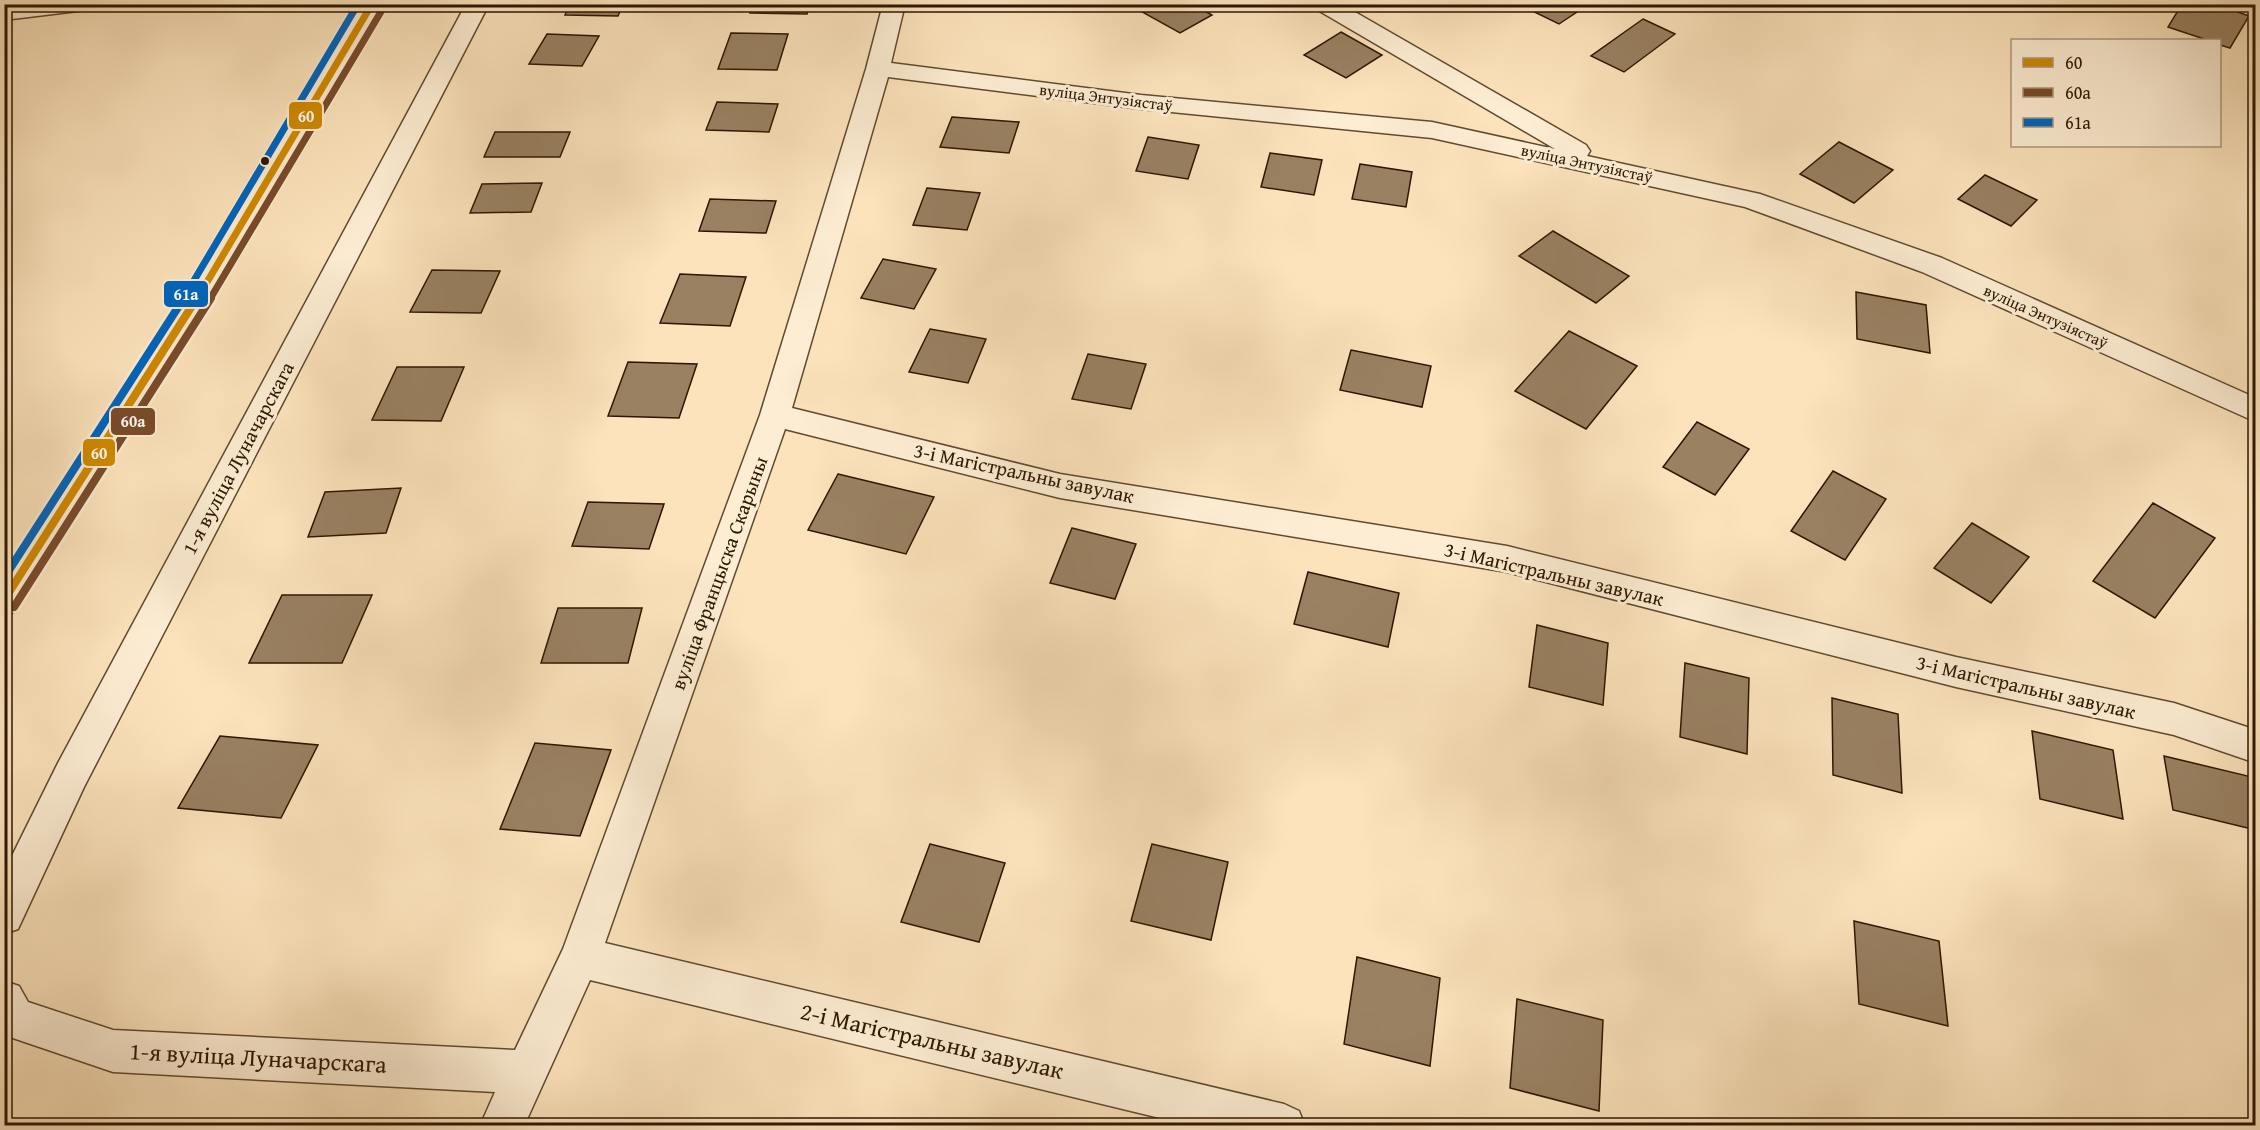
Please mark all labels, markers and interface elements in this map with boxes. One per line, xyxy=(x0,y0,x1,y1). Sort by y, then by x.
legend xyxy=(2011,39,2221,147)
text: 60 xyxy=(2065,49,2083,76)
street label: вуліца Энтузіястаў xyxy=(1038,77,1174,117)
text: 60а xyxy=(2065,79,2091,106)
line badge: 60 xyxy=(288,101,323,130)
text: 60 xyxy=(298,104,314,128)
text: 61а xyxy=(2065,109,2091,136)
street label: вуліца Энтузіястаў xyxy=(1519,137,1655,189)
unlabelled marker xyxy=(259,155,271,167)
street label: вуліца Энтузіястаў xyxy=(1980,278,2112,354)
line badge: 61а xyxy=(163,280,209,308)
text: 61а xyxy=(174,282,199,306)
street label: 1-я вуліца Луначарскага xyxy=(174,356,301,559)
line badge: 60а xyxy=(110,407,156,436)
text: 60а xyxy=(121,409,146,433)
street label: 3-і Магістральны завулак xyxy=(911,435,1137,510)
line badge: 60 xyxy=(82,438,116,467)
text: 60 xyxy=(91,441,107,465)
street label: вуліца Францыска Скарыны xyxy=(663,452,774,694)
street label: 3-і Магістральны завулак xyxy=(1442,534,1667,613)
street label: 3-і Магістральны завулак xyxy=(1914,647,2139,726)
street label: 2-і Магістральны завулак xyxy=(797,993,1068,1088)
street label: 1-я вуліца Луначарскага xyxy=(128,1033,388,1082)

